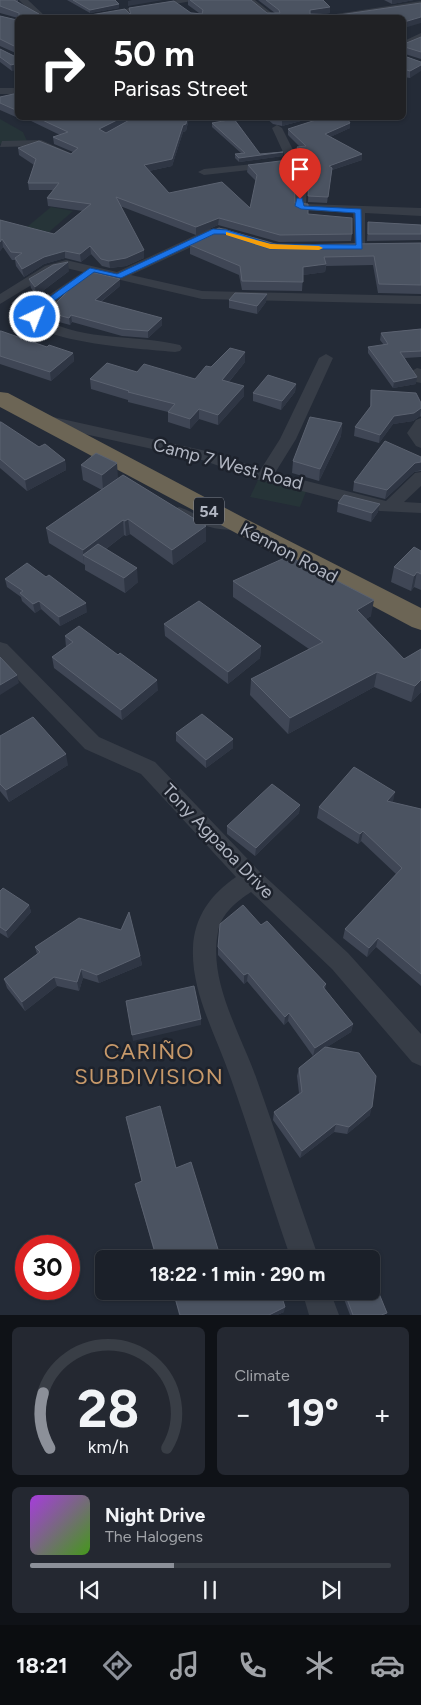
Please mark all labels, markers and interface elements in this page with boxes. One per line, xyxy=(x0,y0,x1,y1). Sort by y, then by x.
text: 50 m xyxy=(113,33,195,75)
icon: right xyxy=(30,35,95,100)
text: Parisas Street xyxy=(113,75,248,102)
pin xyxy=(279,148,321,199)
icon: arrive xyxy=(286,155,314,183)
position arrow xyxy=(8,290,60,342)
street label: Camp 7 West Road xyxy=(151,433,305,495)
road number: 54 xyxy=(194,498,224,524)
street label: Kennon Road xyxy=(237,518,341,588)
street label: Tony Agpaoa Drive xyxy=(158,779,279,903)
district label: CARIÑO SUBDIVISION xyxy=(74,1038,224,1090)
speed limit sign: 30 xyxy=(15,1235,80,1300)
text: 18:22 · 1 min · 290 m xyxy=(150,1263,325,1286)
text: Climate xyxy=(235,1366,290,1385)
text: 28 xyxy=(77,1378,139,1440)
text: 19° xyxy=(287,1390,339,1436)
text: − xyxy=(235,1397,252,1431)
text: + xyxy=(374,1397,391,1431)
text: km/h xyxy=(88,1436,129,1457)
text: Night Drive xyxy=(105,1504,205,1527)
text: The Halogens xyxy=(105,1527,203,1546)
icon: previous xyxy=(76,1576,104,1604)
icon: pause xyxy=(196,1576,224,1604)
icon: next xyxy=(317,1576,345,1604)
icon: directions xyxy=(100,1648,135,1683)
icon: music xyxy=(167,1648,202,1683)
icon: phone xyxy=(235,1648,270,1683)
icon: climate xyxy=(302,1648,337,1683)
icon: car xyxy=(370,1648,405,1683)
text: 18:21 xyxy=(16,1652,68,1679)

